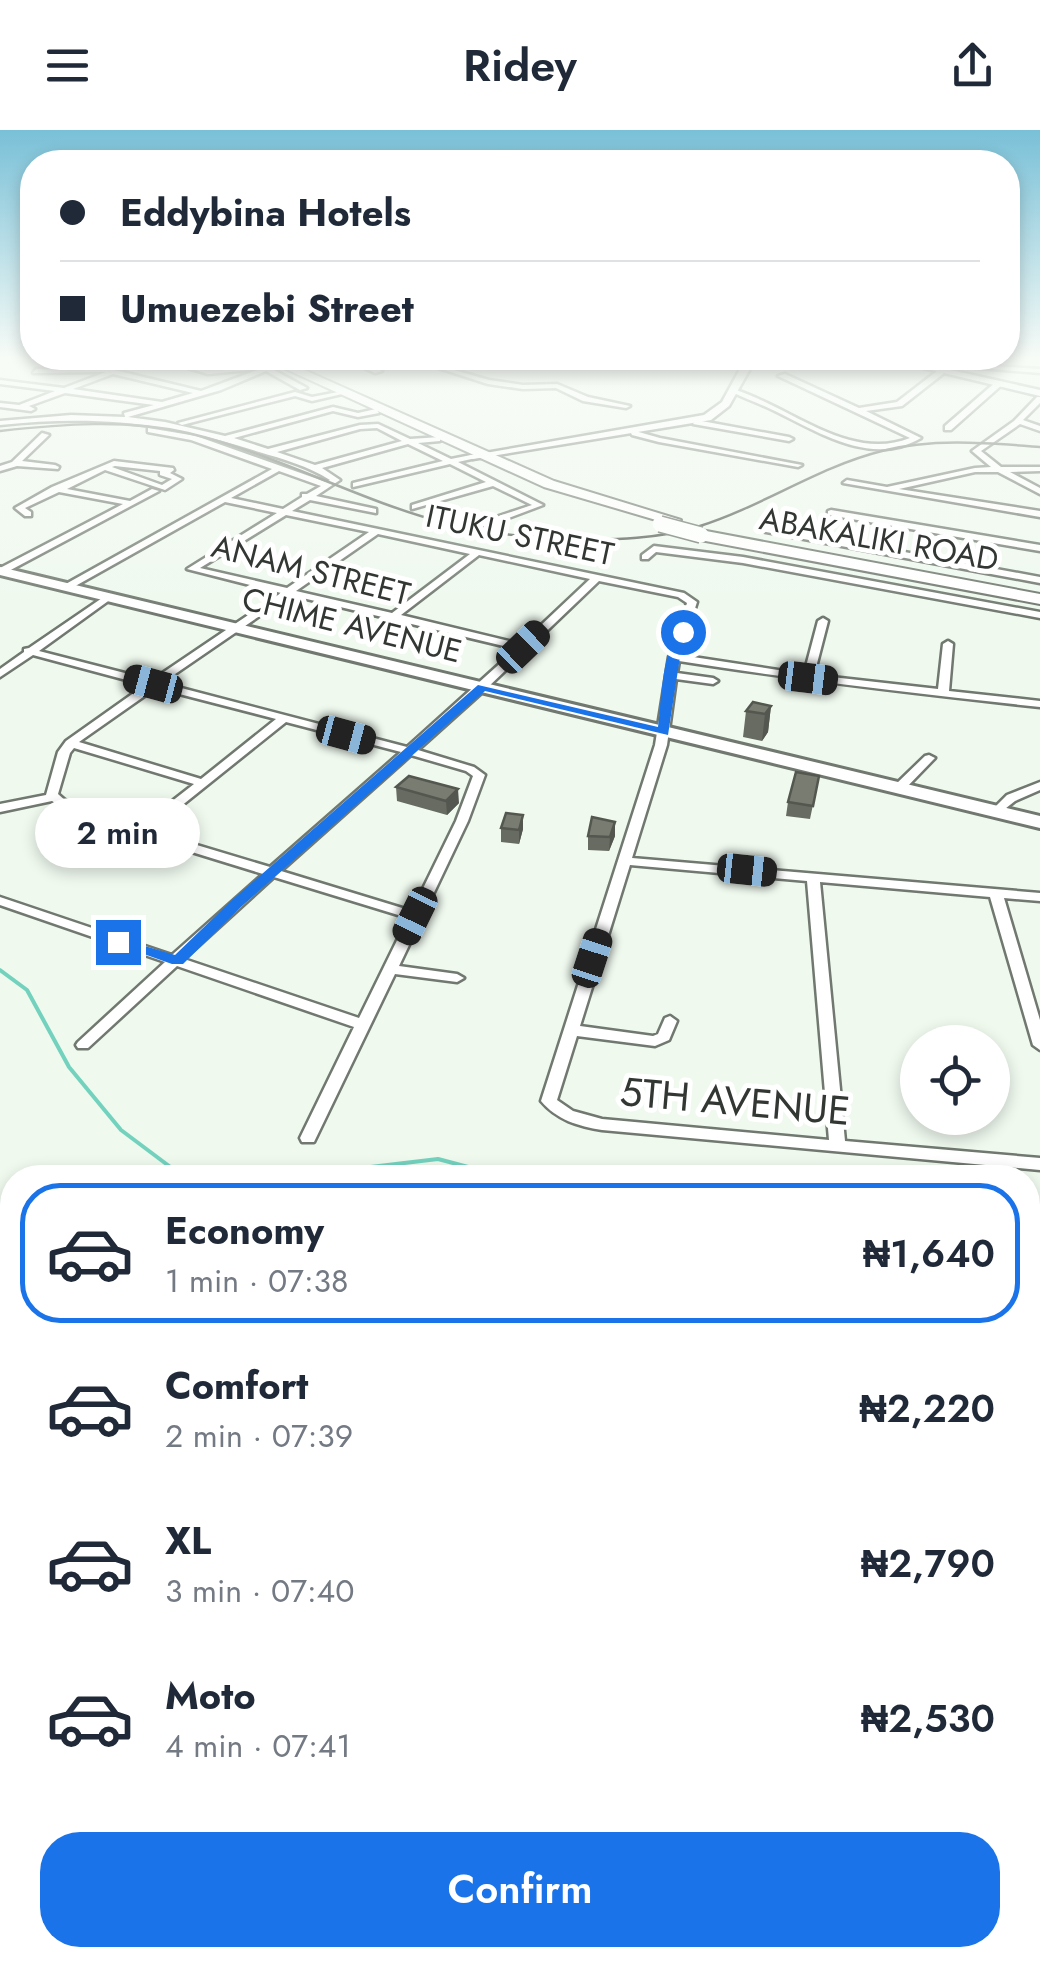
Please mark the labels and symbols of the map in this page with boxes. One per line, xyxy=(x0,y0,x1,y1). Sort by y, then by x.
street label: ITUKU STREET xyxy=(422,493,618,577)
street label: ABAKALIKI ROAD xyxy=(756,495,1002,583)
street label: ANAM STREET xyxy=(207,523,415,617)
street label: CHIME AVENUE xyxy=(237,575,467,675)
route start xyxy=(661,610,706,655)
car xyxy=(491,615,555,679)
car xyxy=(776,659,840,697)
car xyxy=(120,662,186,706)
car xyxy=(313,713,379,757)
callout: 2 min xyxy=(36,797,200,867)
car xyxy=(716,852,778,888)
car xyxy=(388,882,442,950)
route end xyxy=(96,920,141,965)
car xyxy=(568,925,616,991)
street label: 5TH AVENUE xyxy=(618,1062,852,1140)

